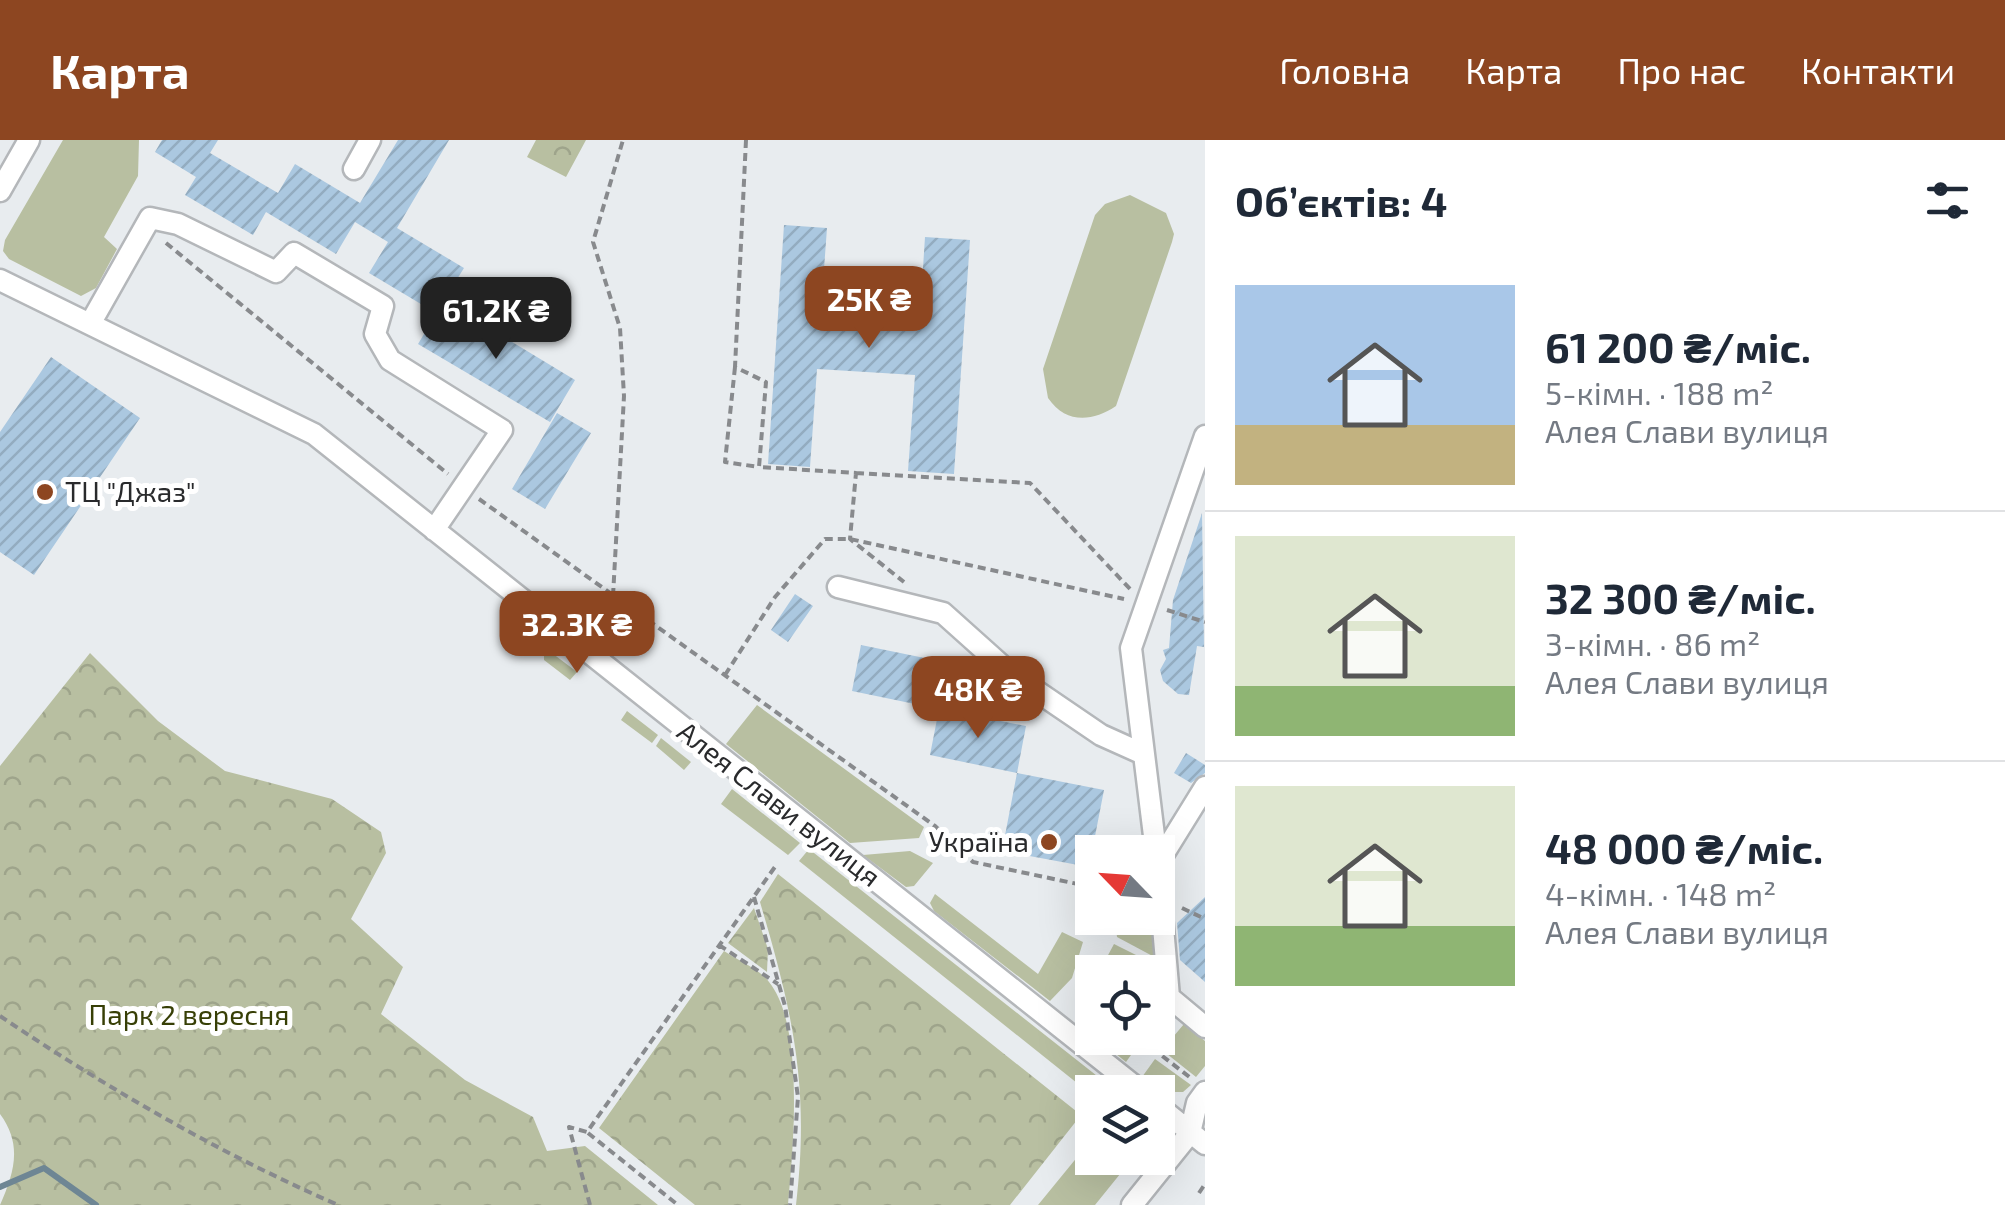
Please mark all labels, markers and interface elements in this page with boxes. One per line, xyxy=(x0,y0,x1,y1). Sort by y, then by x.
text: Карта xyxy=(50,41,189,99)
text: Головна xyxy=(1279,49,1410,91)
text: Карта xyxy=(1465,49,1562,91)
text: Про нас xyxy=(1617,49,1746,91)
text: Контакти xyxy=(1801,49,1955,91)
icon: filters xyxy=(1920,173,1975,228)
text: Об’єктів: 4 xyxy=(1235,175,1447,225)
pin: 25K ₴ xyxy=(799,266,939,351)
pin: 61.2K ₴ xyxy=(404,277,588,362)
text: 25K ₴ xyxy=(827,279,911,317)
text: 61.2K ₴ xyxy=(442,290,550,328)
text: 61 200 ₴/міс. xyxy=(1545,321,1811,371)
icon: home xyxy=(1315,325,1435,445)
text: 5-кімн. · 188 m² xyxy=(1545,373,1773,411)
text: Алея Слави вулиця xyxy=(1545,411,1829,449)
place label: ТЦ "Джаз" xyxy=(65,474,196,508)
marker: ТЦ "Джаз" xyxy=(34,481,56,503)
text: 32 300 ₴/міс. xyxy=(1545,572,1816,622)
icon: home xyxy=(1315,576,1435,696)
pin: 32.3K ₴ xyxy=(485,591,669,676)
text: 32.3K ₴ xyxy=(522,604,632,642)
text: 3-кімн. · 86 m² xyxy=(1545,624,1760,662)
pin: 48K ₴ xyxy=(908,656,1048,741)
text: Алея Слави вулиця xyxy=(1545,662,1829,700)
text: 48K ₴ xyxy=(934,669,1022,707)
street label: Алея Слави вулиця xyxy=(671,713,888,893)
text: 48 000 ₴/міс. xyxy=(1545,822,1823,872)
place label: Україна xyxy=(928,824,1029,858)
icon: home xyxy=(1315,826,1435,946)
marker: Україна xyxy=(1038,831,1060,853)
north arrow xyxy=(1075,835,1175,935)
map controls xyxy=(1075,835,1175,1175)
text: 4-кімн. · 148 m² xyxy=(1545,874,1776,912)
text: Алея Слави вулиця xyxy=(1545,912,1829,950)
button: locate xyxy=(1075,955,1175,1055)
park label: Парк 2 вересня xyxy=(88,997,290,1031)
button: layers xyxy=(1075,1075,1175,1175)

